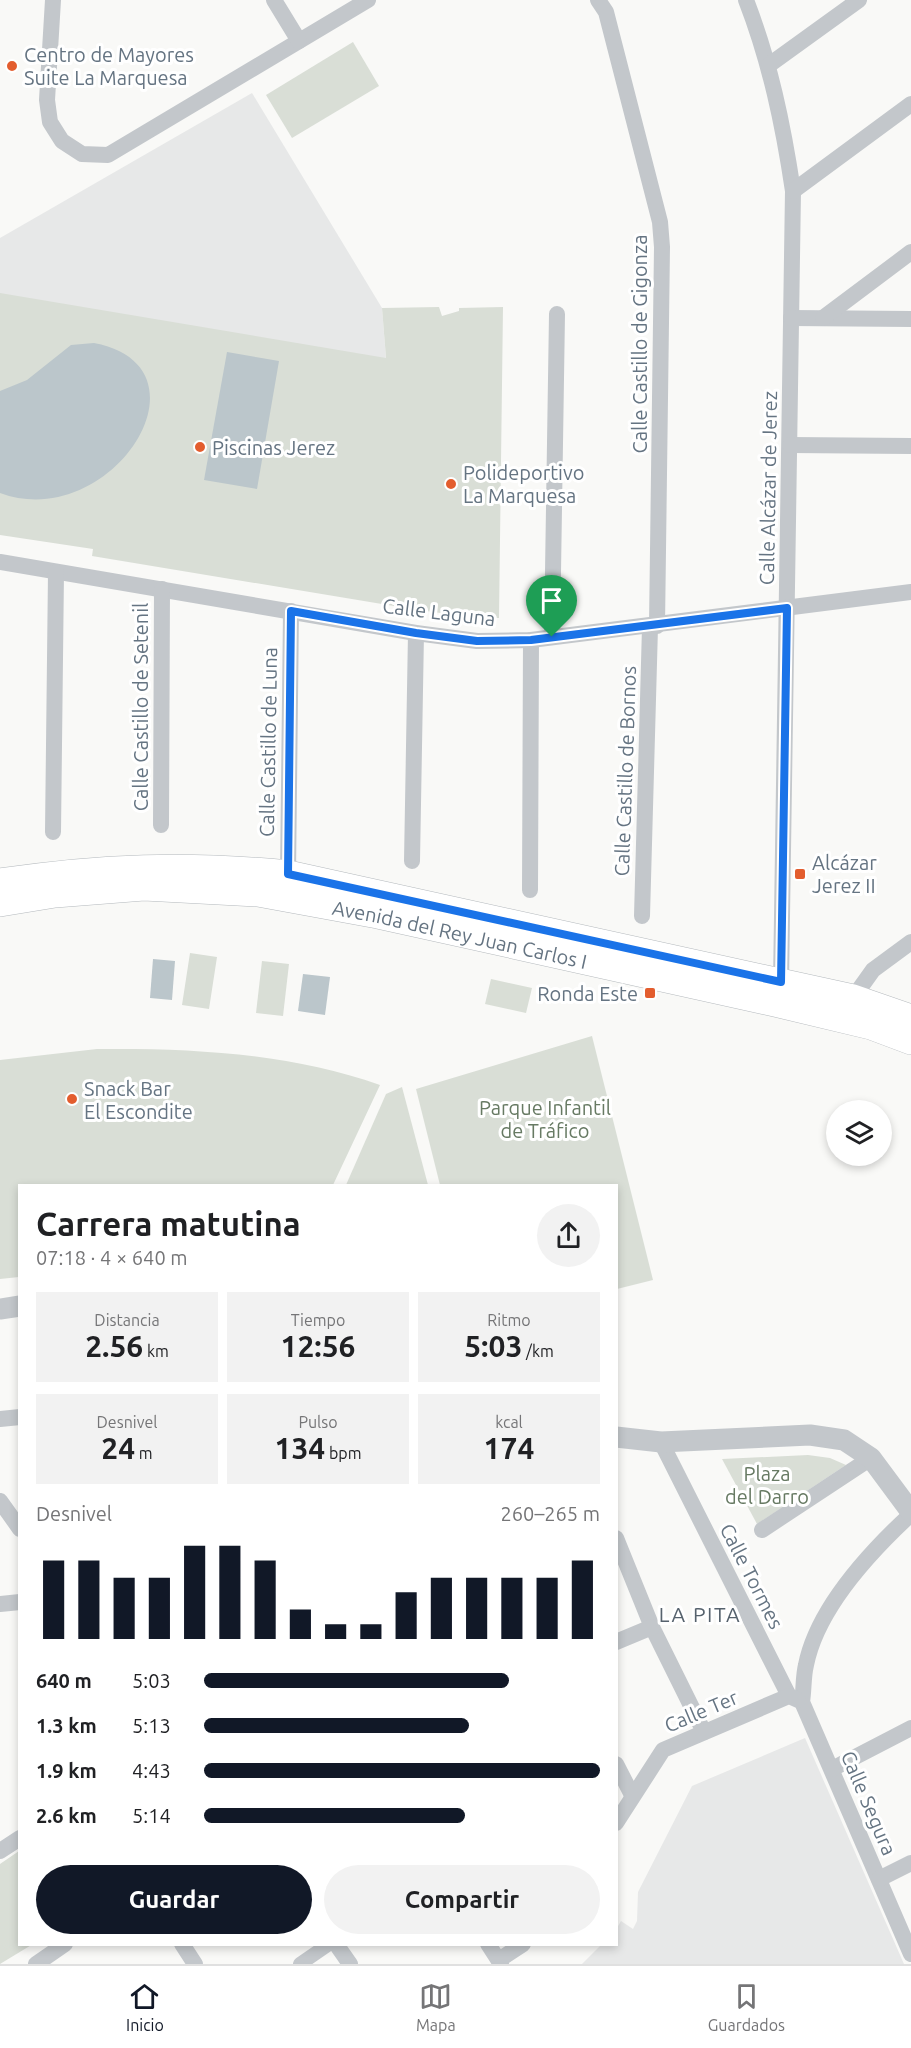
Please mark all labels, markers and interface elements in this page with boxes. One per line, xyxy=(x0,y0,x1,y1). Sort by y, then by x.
place label: Centro de Mayores Suite La Marquesa xyxy=(24,43,194,89)
marker: Centro de Mayores Suite La Marquesa xyxy=(5,59,19,73)
street label: Calle Castillo de Gigonza xyxy=(628,235,651,453)
street label: Calle Alcázar de Jerez xyxy=(755,391,781,585)
place label: Piscinas Jerez xyxy=(212,436,335,459)
marker: Piscinas Jerez xyxy=(193,440,207,454)
place label: Polideportivo La Marquesa xyxy=(463,461,584,507)
marker: Polideportivo La Marquesa xyxy=(444,477,458,491)
pin xyxy=(526,575,577,637)
icon: arrive xyxy=(535,584,568,617)
street label: Calle Laguna xyxy=(381,594,497,630)
street label: Calle Castillo de Setenil xyxy=(129,603,152,811)
street label: Calle Castillo de Luna xyxy=(255,647,281,837)
street label: Calle Castillo de Bornos xyxy=(610,665,640,877)
place label: Alcázar Jerez II xyxy=(812,851,877,897)
marker: Alcázar Jerez II xyxy=(793,867,807,881)
street label: Avenida del Rey Juan Carlos I xyxy=(331,895,589,972)
place label: Ronda Este xyxy=(537,982,638,1005)
marker: Ronda Este xyxy=(643,986,657,1000)
place label: Snack Bar El Escondite xyxy=(84,1077,193,1123)
marker: Snack Bar El Escondite xyxy=(65,1092,79,1106)
park label: Parque Infantil de Tráfico xyxy=(479,1096,611,1142)
map controls xyxy=(826,1100,892,1166)
button: layers xyxy=(826,1100,892,1166)
button: share xyxy=(537,1204,600,1267)
text: Carrera matutina xyxy=(36,1205,301,1242)
text: 07:18 · 4 × 640 m xyxy=(36,1246,188,1269)
text: Distancia xyxy=(94,1311,160,1329)
text: Tiempo xyxy=(291,1311,345,1329)
text: Ritmo xyxy=(487,1311,531,1329)
text: 2.56 xyxy=(85,1329,143,1363)
text: 12:56 xyxy=(280,1329,356,1363)
text: 5:03 xyxy=(464,1329,522,1363)
text: km xyxy=(143,1342,169,1360)
text: /km xyxy=(522,1342,554,1360)
text: Desnivel xyxy=(97,1413,157,1431)
text: Pulso xyxy=(298,1413,338,1431)
text: kcal xyxy=(495,1413,523,1431)
text: 24 xyxy=(101,1431,135,1465)
text: 134 xyxy=(275,1431,325,1465)
text: 174 xyxy=(484,1431,534,1465)
text: m xyxy=(135,1444,153,1462)
text: bpm xyxy=(325,1444,361,1462)
park label: Plaza del Darro xyxy=(725,1462,809,1508)
text: Desnivel xyxy=(36,1502,112,1525)
text: 260–265 m xyxy=(501,1502,600,1525)
street label: Calle Tormes xyxy=(716,1520,788,1632)
district label: LA PITA xyxy=(659,1602,741,1626)
text: 640 m xyxy=(36,1669,92,1692)
text: 5:03 xyxy=(132,1669,171,1692)
street label: Calle Ter xyxy=(661,1685,742,1737)
text: 1.3 km xyxy=(36,1714,97,1737)
text: 5:13 xyxy=(132,1714,171,1737)
street label: Calle Segura xyxy=(837,1747,901,1859)
text: 1.9 km xyxy=(36,1759,97,1782)
text: 4:43 xyxy=(132,1759,171,1782)
text: 2.6 km xyxy=(36,1804,97,1827)
text: 5:14 xyxy=(132,1804,171,1827)
button: Guardar xyxy=(36,1865,312,1934)
button: Compartir xyxy=(324,1865,600,1934)
tab: Inicio xyxy=(126,1980,164,2034)
tab: Mapa xyxy=(416,1980,456,2034)
tab: Guardados xyxy=(708,1980,785,2034)

